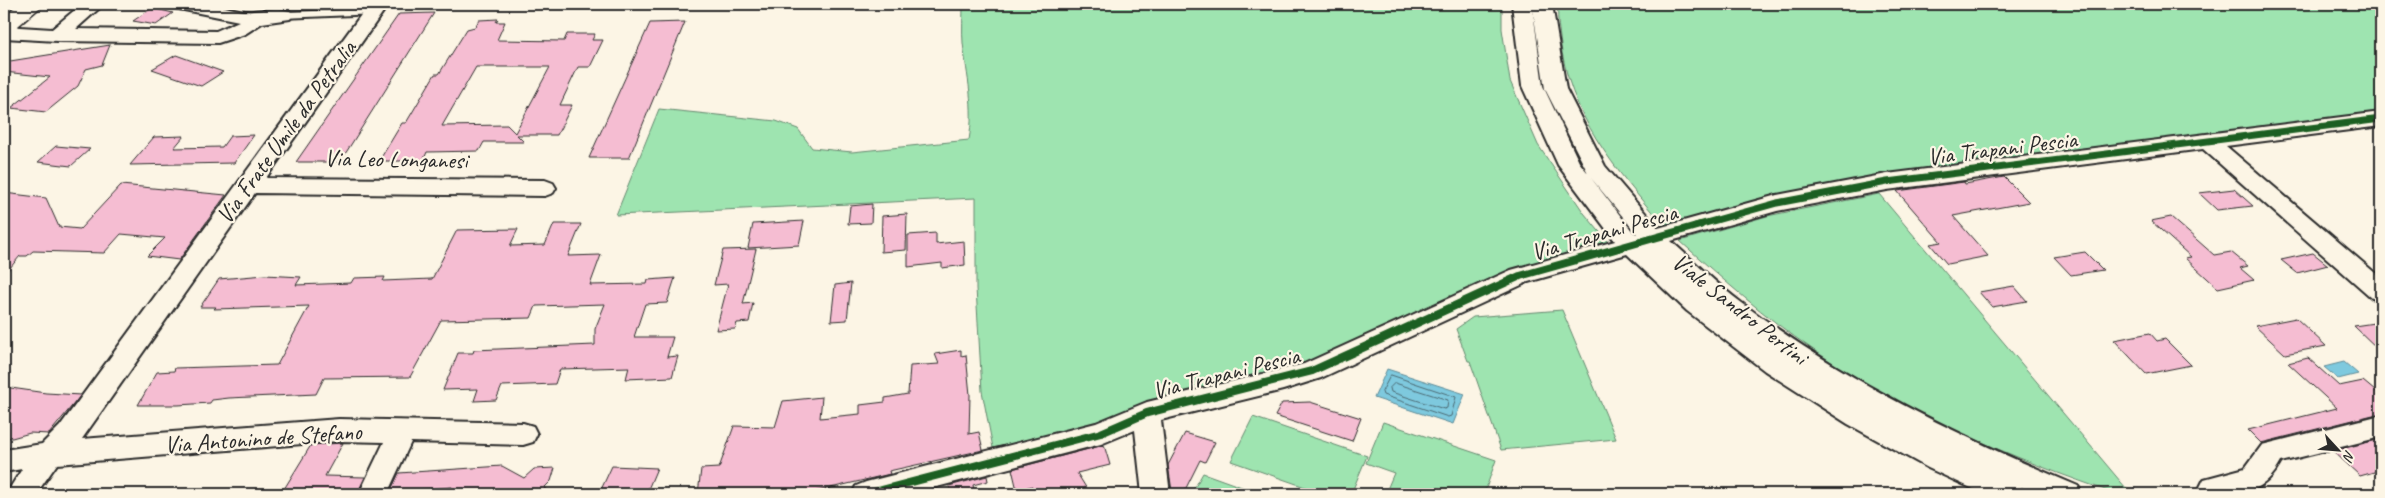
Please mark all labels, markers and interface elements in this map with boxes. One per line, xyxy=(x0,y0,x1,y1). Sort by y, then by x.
street label: Via Frate Umile da Petralia xyxy=(209,33,363,229)
street label: Via Trapani Pescia xyxy=(1926,124,2080,172)
street label: Via Leo Longanesi xyxy=(324,143,470,175)
street label: Via Trapani Pescia xyxy=(1528,196,1682,267)
street label: Viale Sandro Pertini xyxy=(1666,247,1816,373)
street label: Via Trapani Pescia xyxy=(1149,340,1304,406)
street label: Via Antonino de Stefano xyxy=(163,416,364,460)
north arrow xyxy=(2312,426,2362,476)
text: N xyxy=(2339,448,2359,465)

